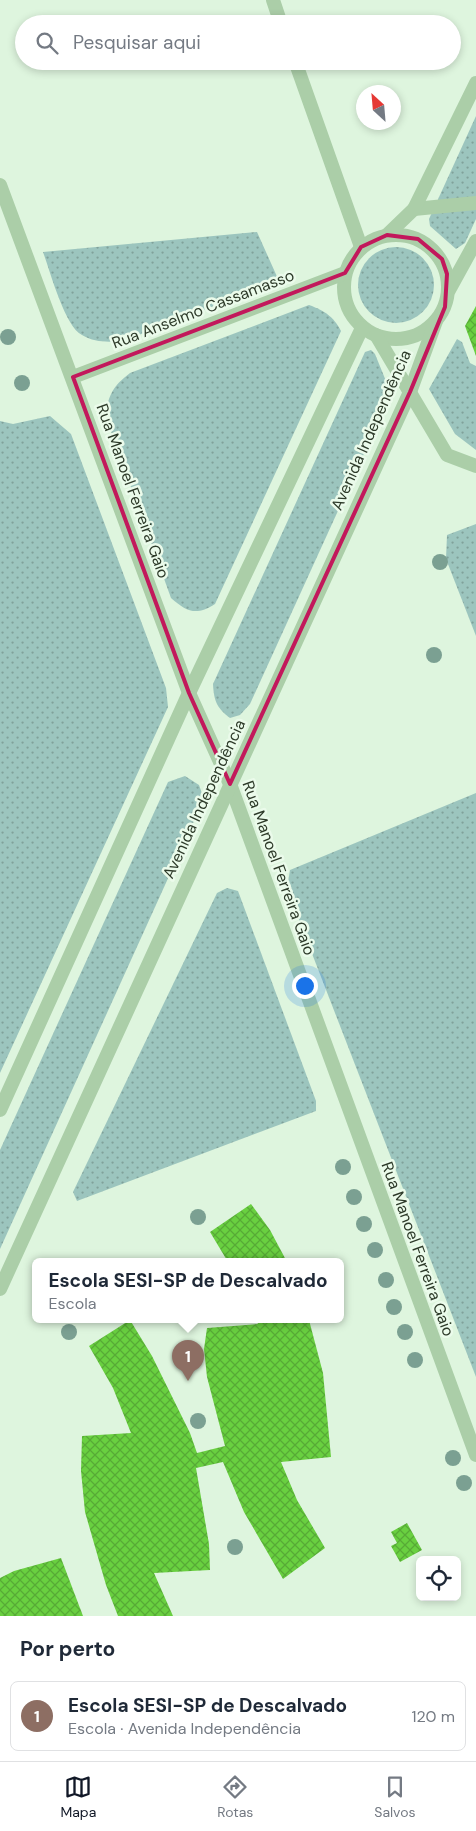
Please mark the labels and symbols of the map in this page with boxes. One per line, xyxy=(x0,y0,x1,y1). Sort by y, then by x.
north arrow xyxy=(356,85,401,130)
street label: Rua Anselmo Cassamasso xyxy=(109,265,297,353)
street label: Avenida Independência xyxy=(326,347,416,513)
street label: Rua Manoel Ferreira Gaio xyxy=(92,401,174,581)
street label: Avenida Independência xyxy=(158,716,250,882)
street label: Rua Manoel Ferreira Gaio xyxy=(238,778,320,958)
your location xyxy=(292,973,318,999)
street label: Rua Manoel Ferreira Gaio xyxy=(377,1159,459,1339)
pin: 1 xyxy=(172,1340,204,1381)

